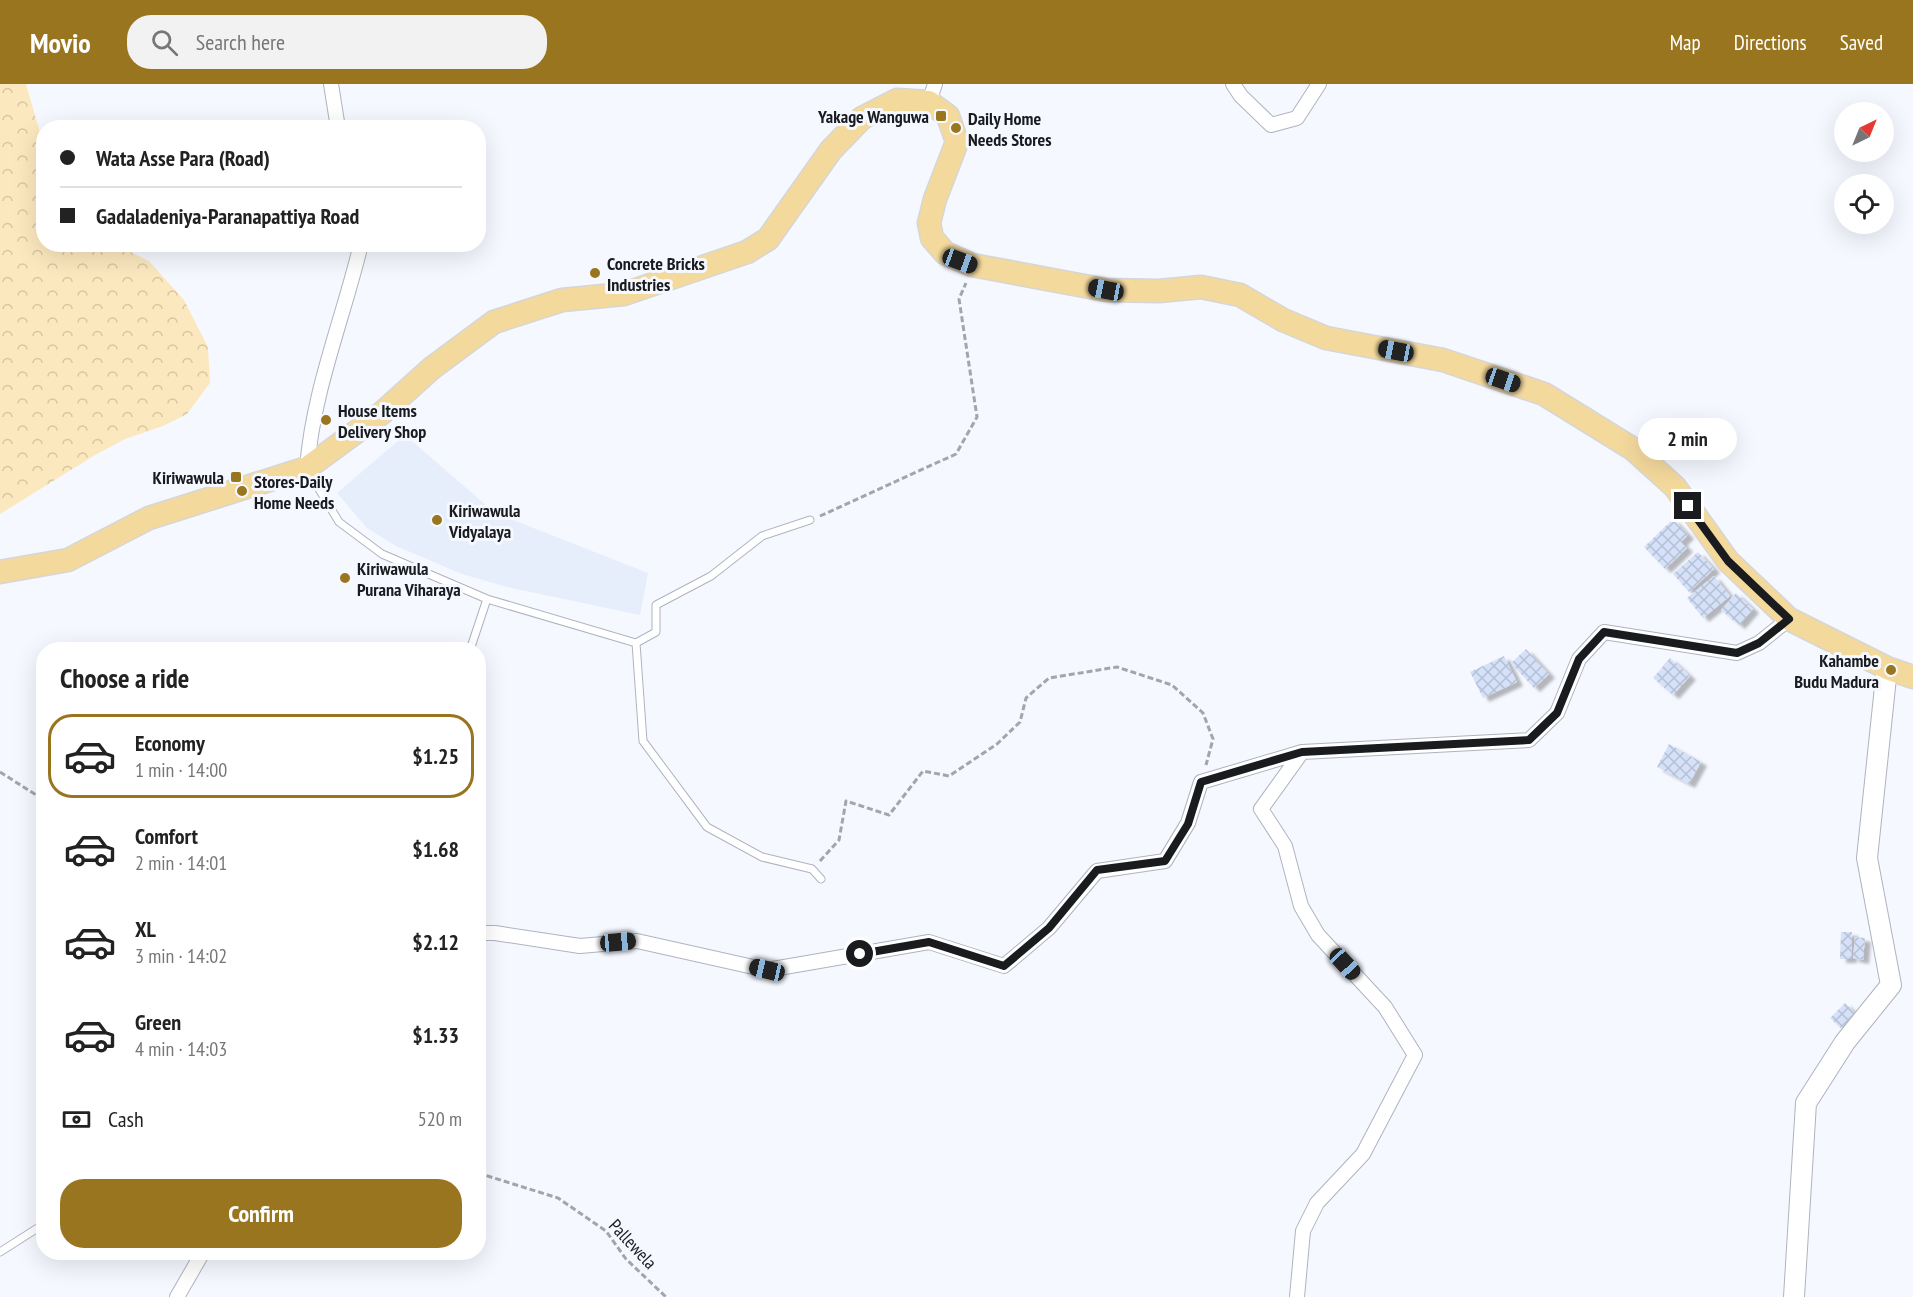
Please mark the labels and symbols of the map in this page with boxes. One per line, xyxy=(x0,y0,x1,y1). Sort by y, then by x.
north arrow xyxy=(1834,102,1894,162)
place label: Yakage Wanguwa xyxy=(817,105,929,128)
place label: Daily Home Needs Stores xyxy=(968,107,1052,151)
marker: Yakage Wanguwa xyxy=(934,109,948,123)
marker: Daily Home Needs Stores xyxy=(949,121,963,135)
car xyxy=(940,246,980,276)
place label: Concrete Bricks Industries xyxy=(607,252,705,296)
marker: Concrete Bricks Industries xyxy=(588,266,602,280)
car xyxy=(1087,278,1125,302)
car xyxy=(1377,339,1415,363)
car xyxy=(1483,366,1523,394)
place label: House Items Delivery Shop xyxy=(338,399,426,443)
marker: House Items Delivery Shop xyxy=(319,413,333,427)
callout: 2 min xyxy=(1638,419,1738,461)
place label: Kiriwawula xyxy=(153,466,224,489)
marker: Kiriwawula xyxy=(229,470,243,484)
place label: Stores-Daily Home Needs xyxy=(254,470,334,514)
marker: Stores-Daily Home Needs xyxy=(235,484,249,498)
route end xyxy=(1674,492,1701,519)
place label: Kiriwawula Vidyalaya xyxy=(448,499,520,543)
marker: Kiriwawula Vidyalaya xyxy=(430,513,444,527)
place label: Kiriwawula Purana Viharaya xyxy=(357,557,461,601)
marker: Kiriwawula Purana Viharaya xyxy=(338,571,352,585)
place label: Kahambe Budu Madura xyxy=(1794,649,1879,693)
marker: Kahambe Budu Madura xyxy=(1884,663,1898,677)
car xyxy=(599,931,637,953)
route start xyxy=(846,940,873,967)
car xyxy=(1326,945,1364,983)
car xyxy=(747,957,787,983)
street label: Pallewela xyxy=(604,1214,662,1274)

